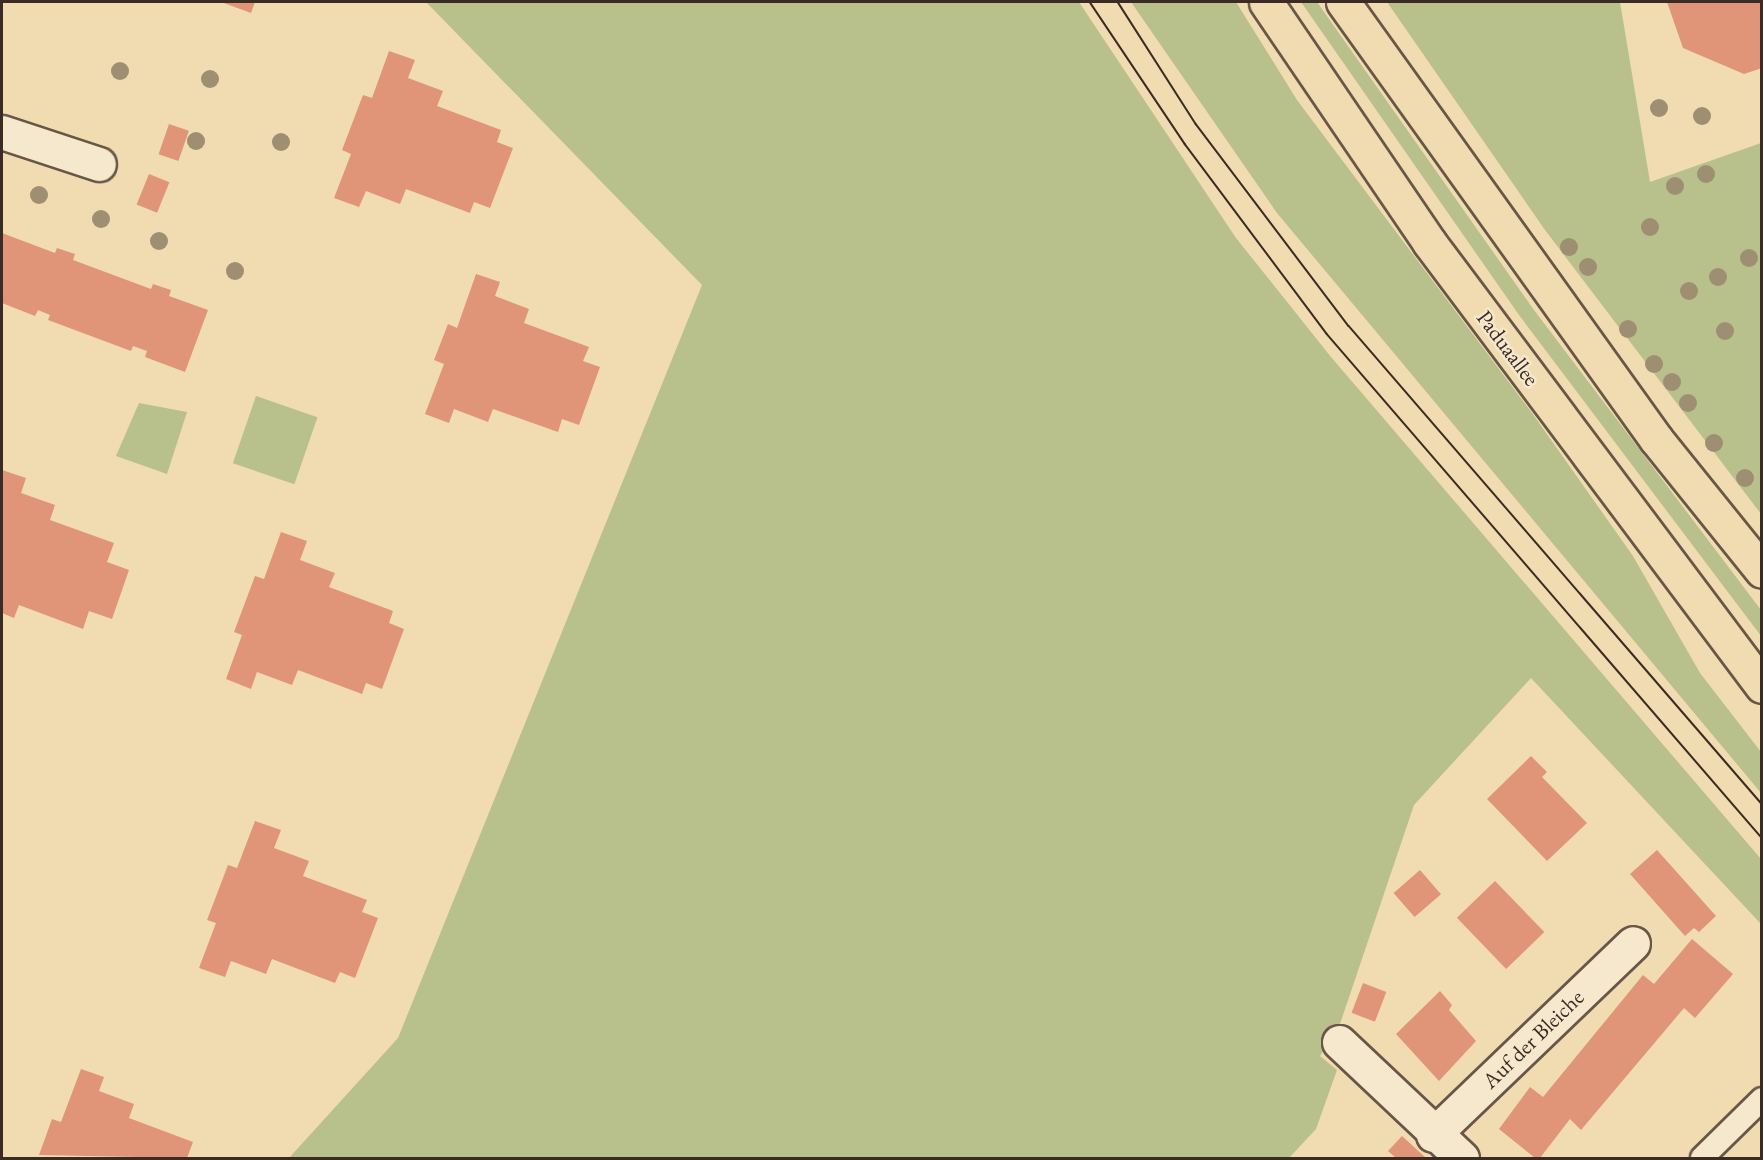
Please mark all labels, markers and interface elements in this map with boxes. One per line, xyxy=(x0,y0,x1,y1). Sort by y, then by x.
street label: Paduaallee xyxy=(1471,305,1545,391)
street label: Auf der Bleiche xyxy=(1477,984,1589,1094)

